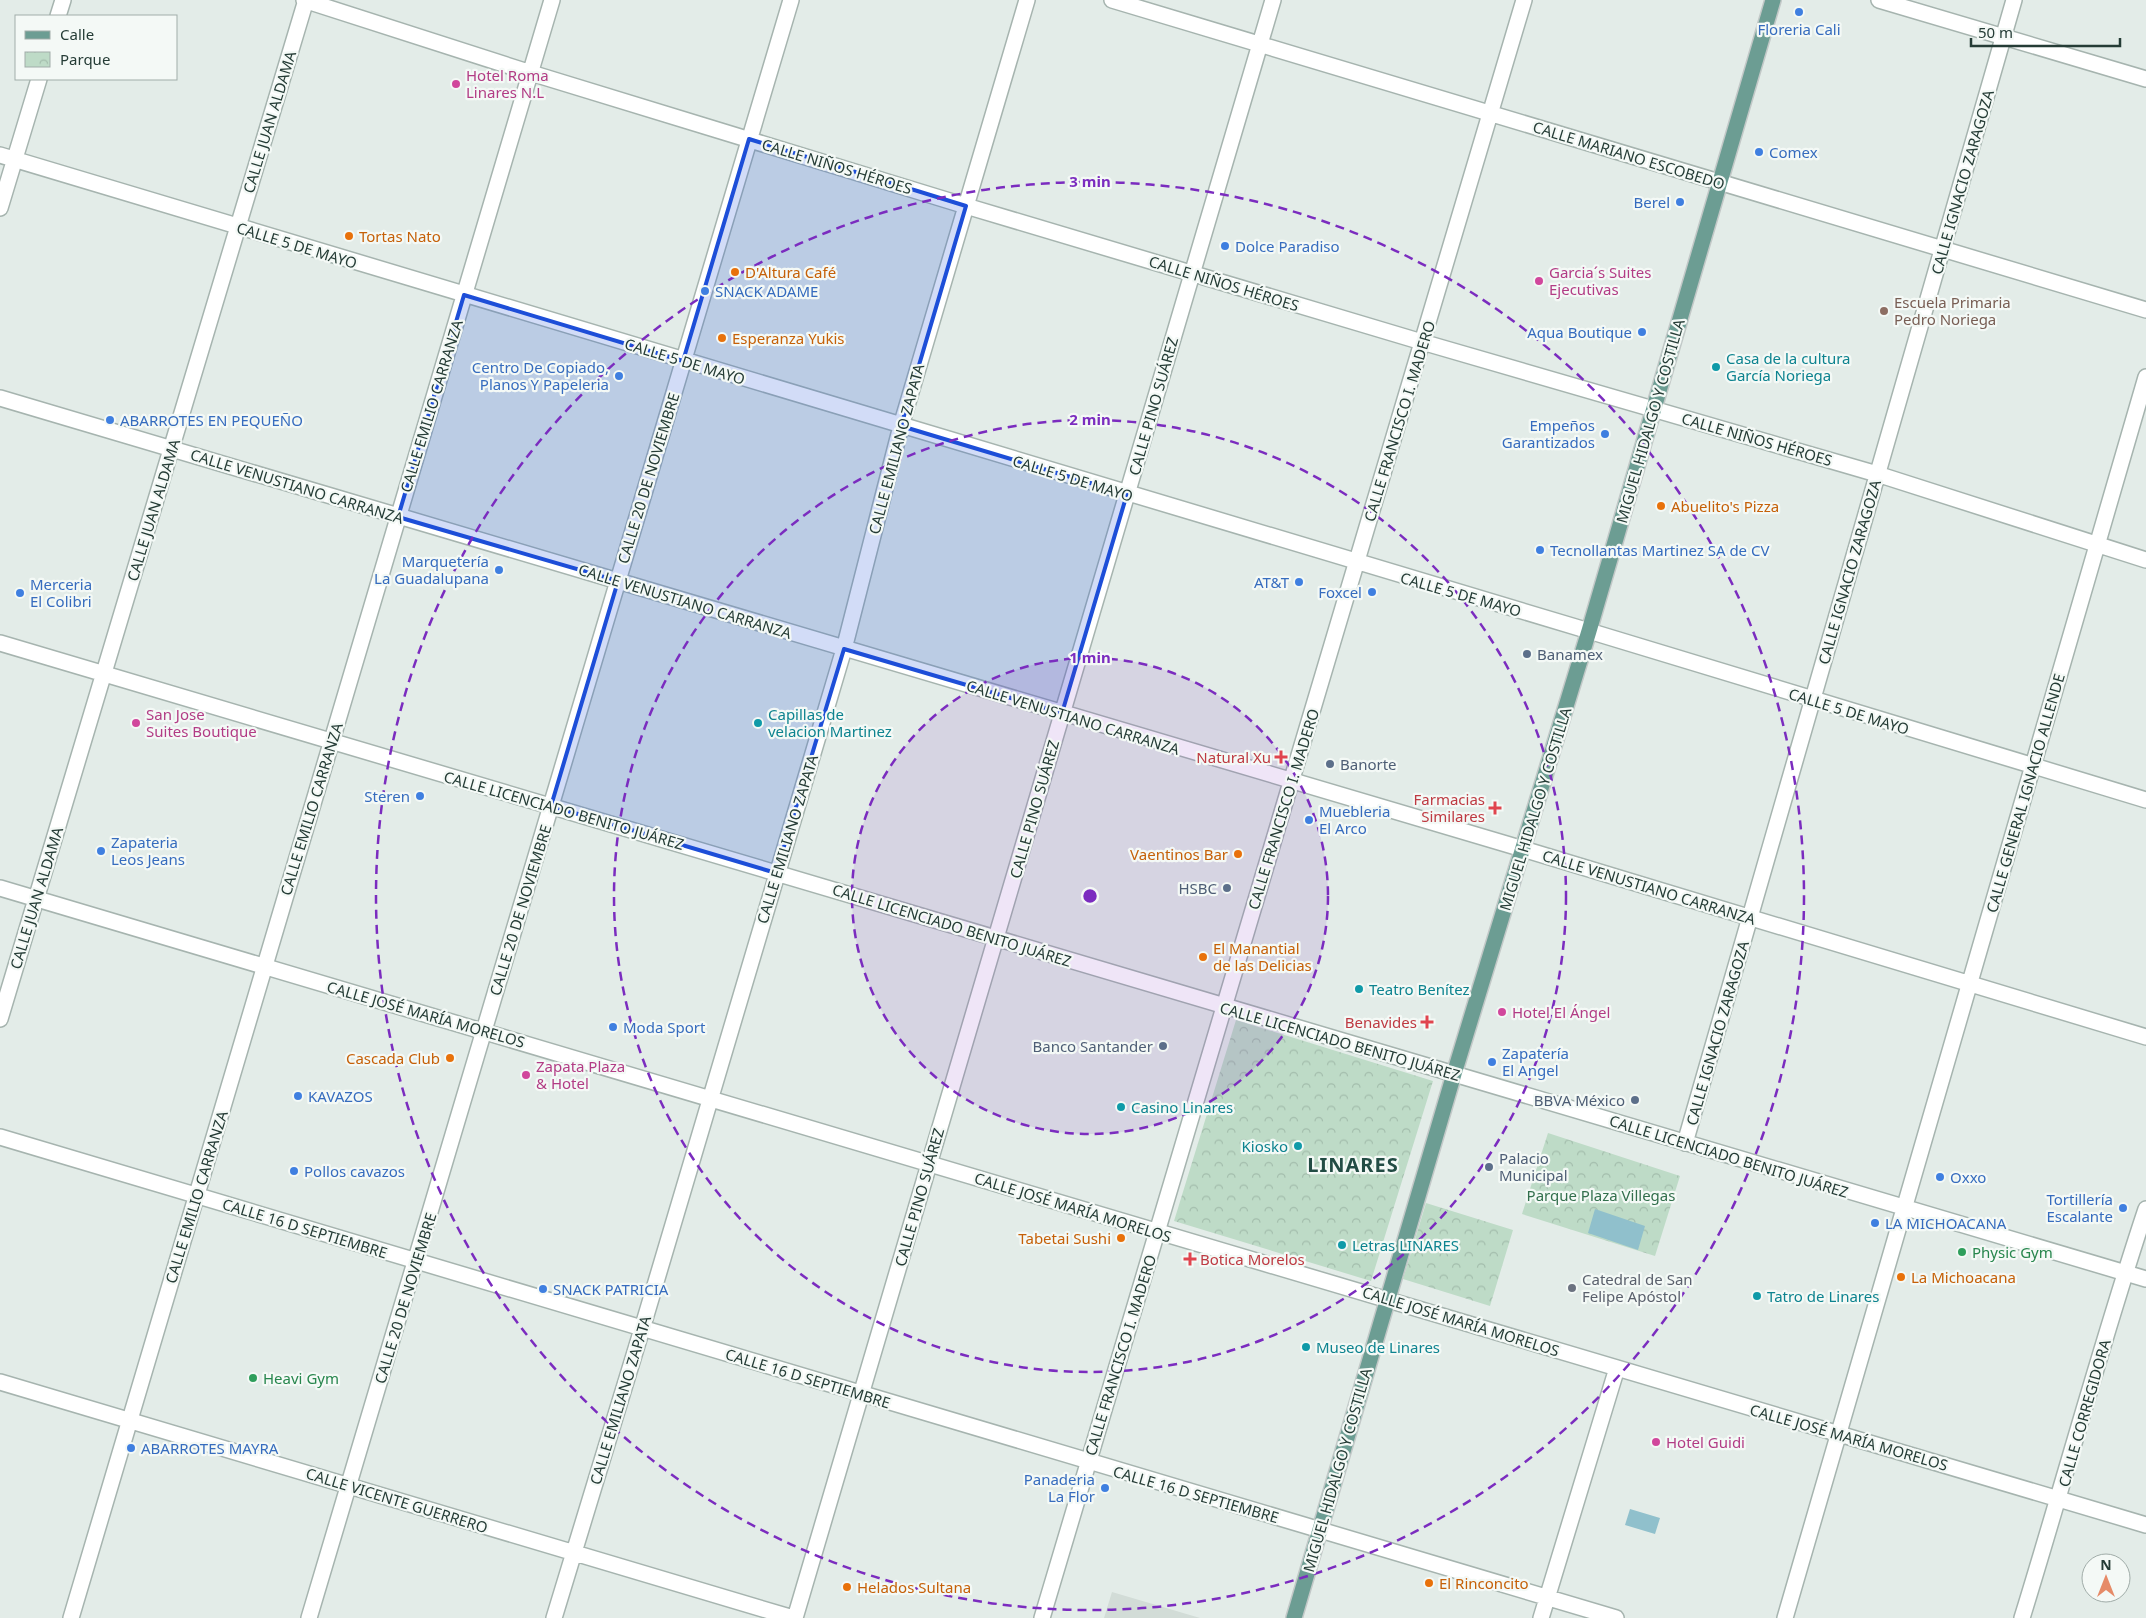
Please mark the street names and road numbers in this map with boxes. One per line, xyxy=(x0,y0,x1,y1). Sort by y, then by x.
street label: CALLE JUAN ALDAMA xyxy=(238,48,300,196)
street label: CALLE IGNACIO ZARAGOZA xyxy=(1926,87,1998,277)
street label: CALLE MARIANO ESCOBEDO xyxy=(1531,116,1727,194)
street label: CALLE NIÑOS HÉROES xyxy=(760,134,914,198)
street label: CALLE 5 DE MAYO xyxy=(234,217,360,273)
street label: CALLE NIÑOS HÉROES xyxy=(1147,251,1301,315)
street label: MIGUEL HIDALGO Y COSTILLA xyxy=(1611,316,1689,525)
street label: CALLE EMILIO CARRANZA xyxy=(395,317,467,495)
street label: CALLE FRANCISCO I. MADERO xyxy=(1359,318,1439,524)
street label: CALLE 5 DE MAYO xyxy=(622,333,748,389)
street label: CALLE PINO SUÁREZ xyxy=(1124,334,1182,478)
street label: CALLE EMILIANO ZAPATA xyxy=(864,361,928,536)
street label: CALLE 20 DE NOVIEMBRE xyxy=(612,390,684,566)
street label: CALLE NIÑOS HÉROES xyxy=(1679,408,1835,470)
street label: CALLE JUAN ALDAMA xyxy=(122,436,184,584)
street label: CALLE VENUSTIANO CARRANZA xyxy=(188,444,406,528)
street label: CALLE 5 DE MAYO xyxy=(1010,450,1136,506)
street label: CALLE IGNACIO ZARAGOZA xyxy=(1813,477,1885,667)
street label: CALLE VENUSTIANO CARRANZA xyxy=(576,559,794,643)
street label: CALLE 5 DE MAYO xyxy=(1398,567,1524,621)
street label: CALLE GENERAL IGNACIO ALLENDE xyxy=(1981,671,2069,915)
street label: CALLE VENUSTIANO CARRANZA xyxy=(964,675,1182,759)
street label: CALLE 5 DE MAYO xyxy=(1786,683,1912,739)
street label: MIGUEL HIDALGO Y COSTILLA xyxy=(1495,705,1576,913)
street label: CALLE FRANCISCO I. MADERO xyxy=(1243,706,1323,912)
street label: CALLE EMILIO CARRANZA xyxy=(275,720,347,898)
street label: CALLE PINO SUÁREZ xyxy=(1005,737,1063,881)
street label: CALLE EMILIANO ZAPATA xyxy=(752,752,822,926)
street label: CALLE LICENCIADO BENITO JUÁREZ xyxy=(442,766,686,854)
street label: CALLE 20 DE NOVIEMBRE xyxy=(484,822,556,998)
street label: CALLE JUAN ALDAMA xyxy=(5,824,67,972)
street label: CALLE VENUSTIANO CARRANZA xyxy=(1540,845,1758,929)
street label: CALLE LICENCIADO BENITO JUÁREZ xyxy=(830,879,1074,971)
street label: CALLE IGNACIO ZARAGOZA xyxy=(1681,938,1753,1128)
street label: CALLE JOSÉ MARÍA MORELOS xyxy=(325,976,527,1052)
street label: CALLE LICENCIADO BENITO JUÁREZ xyxy=(1218,997,1462,1085)
street label: CALLE EMILIO CARRANZA xyxy=(160,1108,232,1286)
street label: CALLE LICENCIADO BENITO JUÁREZ xyxy=(1607,1110,1851,1202)
street label: CALLE PINO SUÁREZ xyxy=(890,1125,948,1269)
street label: CALLE JOSÉ MARÍA MORELOS xyxy=(972,1167,1174,1247)
street label: CALLE 16 D SEPTIEMBRE xyxy=(220,1193,390,1263)
street label: CALLE 20 DE NOVIEMBRE xyxy=(369,1210,441,1386)
street label: CALLE FRANCISCO I. MADERO xyxy=(1080,1252,1160,1458)
street label: CALLE JOSÉ MARÍA MORELOS xyxy=(1360,1281,1562,1361)
street label: CALLE EMILIANO ZAPATA xyxy=(585,1313,655,1487)
street label: CALLE CORREGIDORA xyxy=(2053,1337,2115,1489)
street label: CALLE 16 D SEPTIEMBRE xyxy=(723,1343,893,1413)
street label: MIGUEL HIDALGO Y COSTILLA xyxy=(1298,1365,1376,1574)
street label: CALLE JOSÉ MARÍA MORELOS xyxy=(1748,1399,1950,1475)
street label: CALLE 16 D SEPTIEMBRE xyxy=(1111,1461,1281,1527)
street label: CALLE VICENTE GUERRERO xyxy=(304,1463,490,1537)

